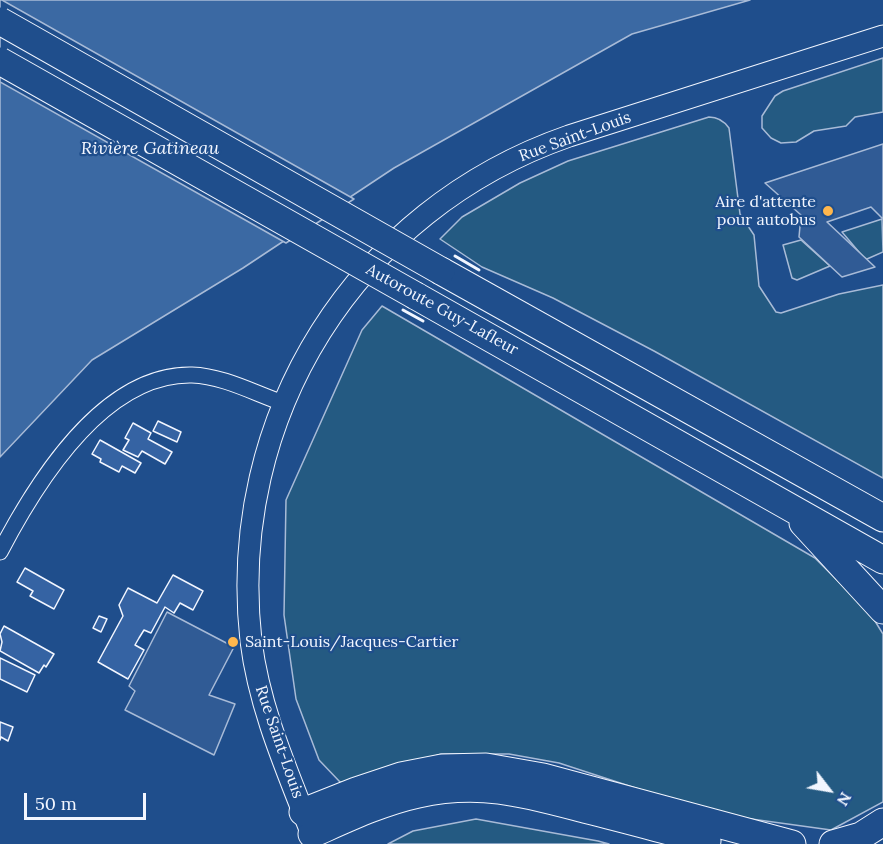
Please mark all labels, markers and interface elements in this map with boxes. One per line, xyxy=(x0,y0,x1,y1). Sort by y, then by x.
street label: Rue Saint-Louis xyxy=(516,108,634,166)
water label: Rivière Gatineau xyxy=(81,138,219,160)
place label: Aire d'attente pour autobus xyxy=(715,192,816,230)
marker: Aire d'attente pour autobus xyxy=(821,204,835,218)
street label: Autoroute Guy-Lafleur xyxy=(363,260,521,360)
place label: Saint-Louis/Jacques-Cartier xyxy=(245,632,459,652)
marker: Saint-Louis/Jacques-Cartier xyxy=(226,635,240,649)
street label: Rue Saint-Louis xyxy=(251,683,307,801)
north arrow xyxy=(799,760,859,820)
scale bar xyxy=(27,781,148,819)
text: N xyxy=(833,789,856,810)
text: 50 m xyxy=(35,792,77,815)

